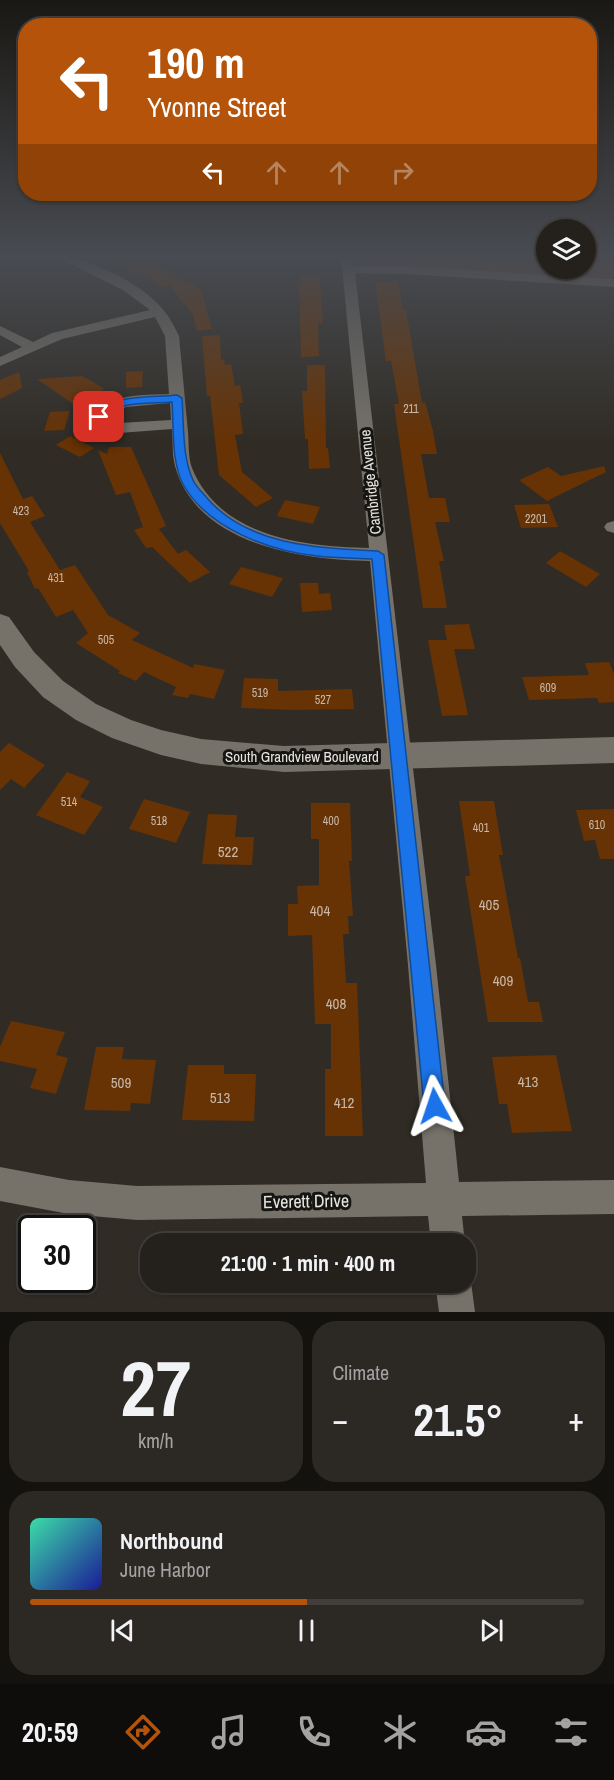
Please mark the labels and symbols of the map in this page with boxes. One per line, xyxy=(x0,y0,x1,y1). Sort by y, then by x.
pin xyxy=(73,391,124,442)
house number: 211 xyxy=(403,401,419,417)
street label: Cambridge Avenue xyxy=(354,428,386,535)
house number: 423 xyxy=(13,503,29,519)
house number: 2201 xyxy=(525,511,547,527)
house number: 431 xyxy=(48,570,65,586)
house number: 505 xyxy=(98,632,115,648)
house number: 609 xyxy=(540,680,556,696)
house number: 519 xyxy=(252,685,268,701)
house number: 527 xyxy=(315,692,332,708)
street label: South Grandview Boulevard xyxy=(225,746,379,767)
house number: 514 xyxy=(61,794,78,810)
house number: 518 xyxy=(151,813,167,829)
house number: 400 xyxy=(323,813,339,829)
house number: 610 xyxy=(589,817,605,833)
house number: 401 xyxy=(473,820,490,836)
house number: 522 xyxy=(218,841,238,862)
house number: 405 xyxy=(479,894,499,915)
house number: 404 xyxy=(310,900,330,921)
house number: 409 xyxy=(493,970,513,991)
house number: 408 xyxy=(326,993,346,1014)
house number: 413 xyxy=(518,1071,538,1092)
house number: 509 xyxy=(111,1072,131,1093)
position arrow xyxy=(403,1074,467,1138)
house number: 513 xyxy=(210,1087,230,1108)
house number: 412 xyxy=(334,1092,354,1113)
street label: Everett Drive xyxy=(263,1188,349,1214)
speed limit sign: 30 xyxy=(18,1215,96,1293)

